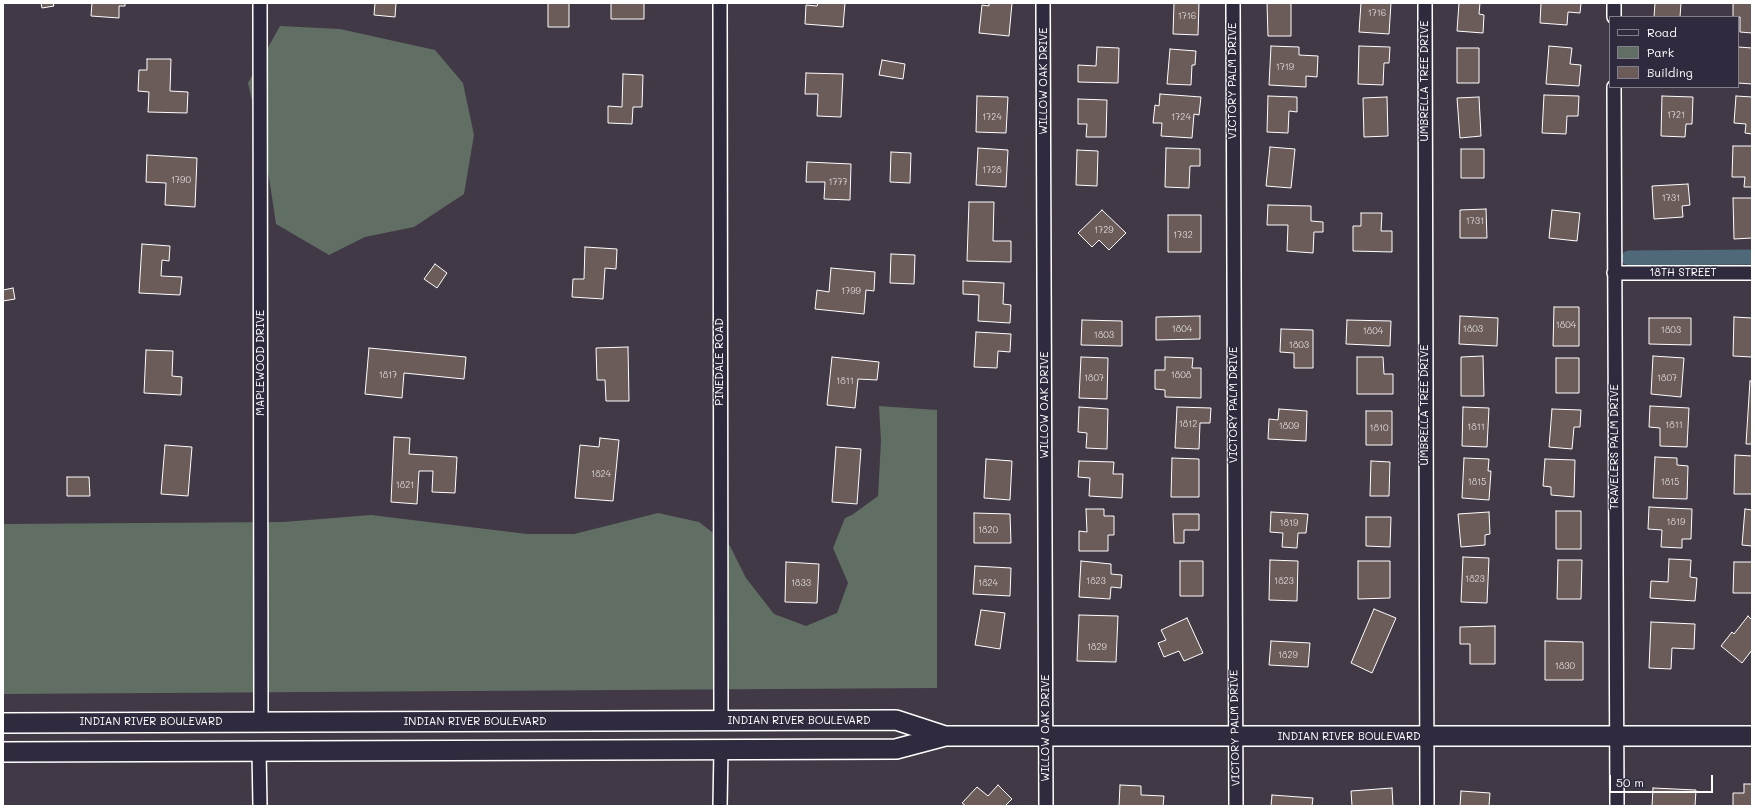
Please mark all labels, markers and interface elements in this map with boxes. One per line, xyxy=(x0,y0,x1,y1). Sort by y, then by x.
house number: 1716 xyxy=(1368,8,1386,18)
house number: 1716 xyxy=(1178,11,1196,21)
legend xyxy=(1609,16,1739,88)
street label: UMBRELLA TREE DRIVE xyxy=(1418,20,1432,142)
street label: VICTORY PALM DRIVE xyxy=(1226,23,1240,139)
text: Road xyxy=(1647,24,1677,40)
street label: WILLOW OAK DRIVE xyxy=(1037,27,1051,135)
text: Park xyxy=(1647,44,1674,60)
house number: 1719 xyxy=(1276,62,1294,72)
text: Building xyxy=(1647,64,1693,80)
house number: 1721 xyxy=(1667,110,1685,120)
house number: 1724 xyxy=(982,112,1002,122)
house number: 1724 xyxy=(1171,112,1191,122)
house number: 1728 xyxy=(982,165,1002,175)
house number: 1790 xyxy=(171,175,191,185)
house number: 1777 xyxy=(828,177,848,187)
house number: 1731 xyxy=(1662,193,1680,203)
house number: 1731 xyxy=(1466,216,1484,226)
house number: 1729 xyxy=(1094,225,1114,235)
house number: 1732 xyxy=(1173,230,1193,240)
street label: 18TH STREET xyxy=(1649,266,1717,280)
house number: 1799 xyxy=(841,286,861,296)
street label: MAPLEWOOD DRIVE xyxy=(254,310,268,416)
street label: PINEDALE ROAD xyxy=(713,318,727,406)
house number: 1804 xyxy=(1556,320,1576,330)
house number: 1804 xyxy=(1172,324,1192,334)
house number: 1803 xyxy=(1463,324,1483,334)
house number: 1803 xyxy=(1661,325,1681,335)
house number: 1804 xyxy=(1363,326,1383,336)
house number: 1803 xyxy=(1094,330,1114,340)
house number: 1803 xyxy=(1289,340,1309,350)
street label: UMBRELLA TREE DRIVE xyxy=(1418,344,1432,466)
street label: VICTORY PALM DRIVE xyxy=(1227,347,1241,463)
street label: WILLOW OAK DRIVE xyxy=(1038,351,1052,459)
house number: 1817 xyxy=(379,370,397,380)
house number: 1808 xyxy=(1171,370,1191,380)
house number: 1807 xyxy=(1084,373,1104,383)
house number: 1807 xyxy=(1657,373,1677,383)
house number: 1811 xyxy=(836,376,854,386)
street label: TRAVELERS PALM DRIVE xyxy=(1608,384,1622,510)
house number: 1812 xyxy=(1179,419,1197,429)
house number: 1811 xyxy=(1665,420,1683,430)
house number: 1809 xyxy=(1279,421,1299,431)
house number: 1811 xyxy=(1467,422,1485,432)
house number: 1810 xyxy=(1369,423,1389,433)
house number: 1824 xyxy=(591,469,611,479)
house number: 1815 xyxy=(1468,477,1486,487)
house number: 1815 xyxy=(1661,477,1679,487)
house number: 1821 xyxy=(396,480,414,490)
house number: 1819 xyxy=(1667,517,1685,527)
house number: 1819 xyxy=(1280,518,1298,528)
house number: 1820 xyxy=(978,525,998,535)
house number: 1823 xyxy=(1465,574,1485,584)
house number: 1823 xyxy=(1086,576,1106,586)
house number: 1823 xyxy=(1274,576,1294,586)
house number: 1833 xyxy=(791,578,811,588)
house number: 1824 xyxy=(978,578,998,588)
house number: 1829 xyxy=(1087,642,1107,652)
house number: 1829 xyxy=(1278,650,1298,660)
house number: 1830 xyxy=(1555,661,1575,671)
street label: VICTORY PALM DRIVE xyxy=(1227,670,1243,786)
street label: WILLOW OAK DRIVE xyxy=(1039,674,1053,782)
street label: INDIAN RIVER BOULEVARD xyxy=(728,714,870,728)
street label: INDIAN RIVER BOULEVARD xyxy=(80,715,222,729)
street label: INDIAN RIVER BOULEVARD xyxy=(404,715,546,729)
street label: INDIAN RIVER BOULEVARD xyxy=(1278,730,1420,744)
scale bar xyxy=(1611,767,1715,793)
text: 50 m xyxy=(1616,774,1644,790)

